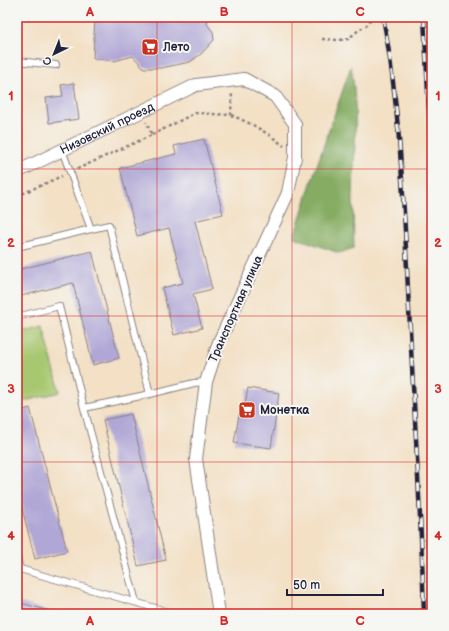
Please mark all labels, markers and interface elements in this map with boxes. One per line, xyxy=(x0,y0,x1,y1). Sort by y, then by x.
text: A xyxy=(85,4,94,20)
text: B xyxy=(219,4,229,20)
text: C xyxy=(355,4,365,20)
north arrow xyxy=(34,34,74,74)
supermarket icon: Лето xyxy=(140,37,160,57)
place label: Лето xyxy=(162,40,190,55)
text: С xyxy=(40,53,55,68)
text: 1 xyxy=(8,88,14,104)
text: 1 xyxy=(435,88,441,104)
street label: Низовский проезд xyxy=(57,99,157,158)
text: 2 xyxy=(7,235,15,251)
text: 2 xyxy=(434,235,442,251)
street label: Транспортная улица xyxy=(206,253,266,365)
text: 3 xyxy=(7,381,15,397)
text: 3 xyxy=(434,381,442,397)
supermarket icon: Монетка xyxy=(237,400,257,420)
place label: Монетка xyxy=(260,403,310,418)
text: 4 xyxy=(7,528,15,544)
text: 4 xyxy=(434,528,442,544)
scale bar xyxy=(287,571,383,597)
text: 50 m xyxy=(293,578,320,593)
text: A xyxy=(85,613,94,629)
text: B xyxy=(219,613,229,629)
text: C xyxy=(355,613,365,629)

